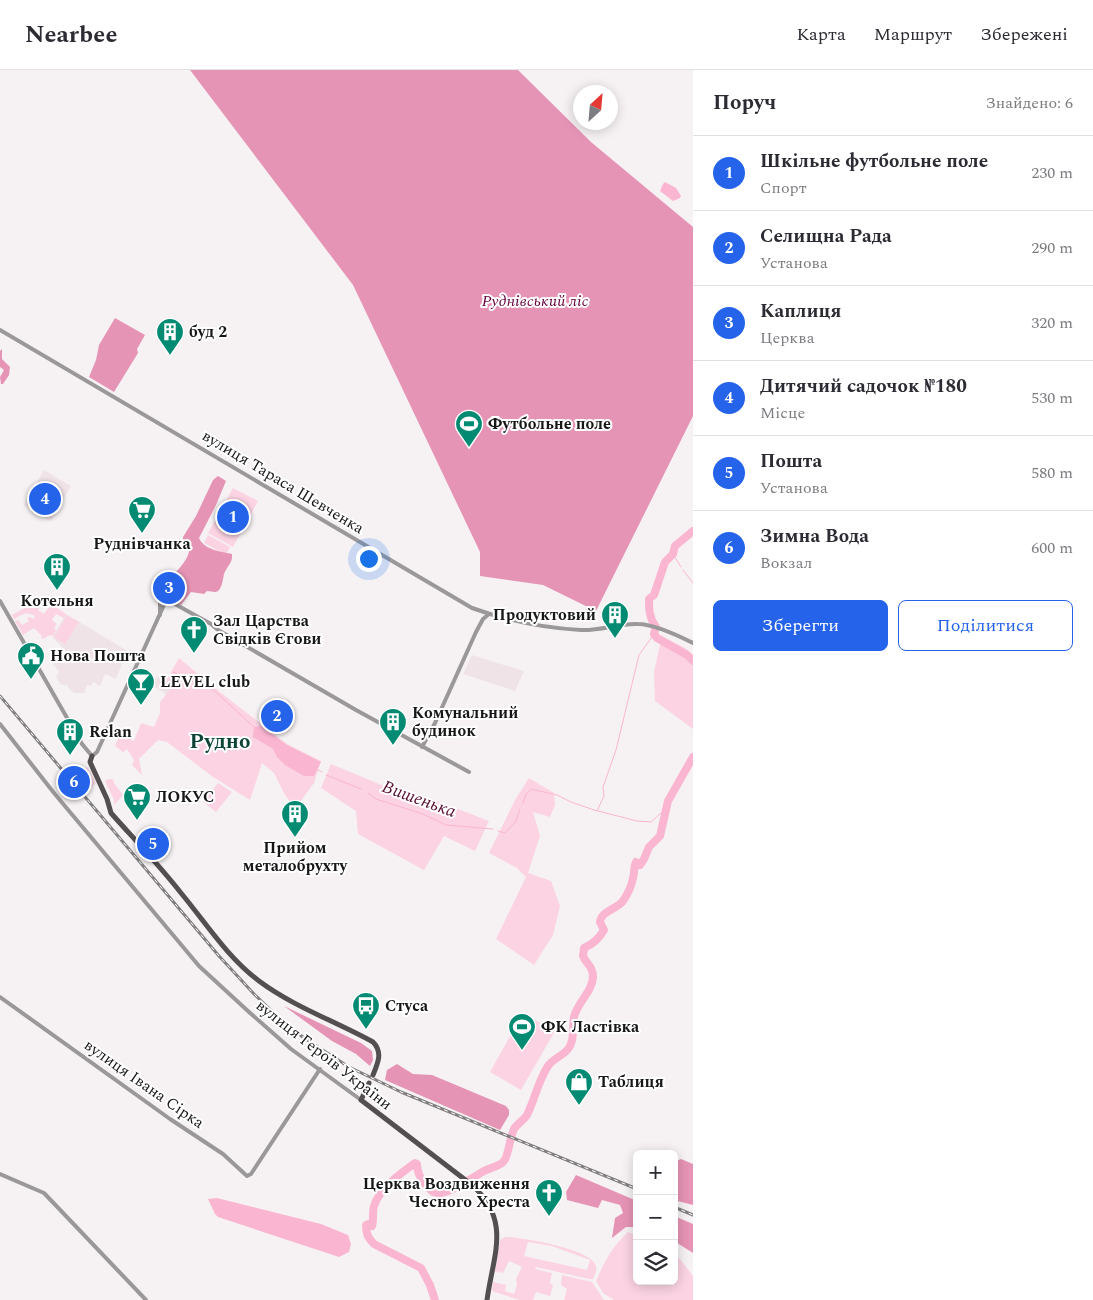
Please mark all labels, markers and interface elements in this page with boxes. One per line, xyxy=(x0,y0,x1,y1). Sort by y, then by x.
text: Nearbee xyxy=(25,17,117,53)
text: Карта xyxy=(796,21,846,48)
text: Маршрут xyxy=(874,21,952,48)
text: Збережені xyxy=(980,21,1068,48)
north arrow xyxy=(573,85,618,130)
text: Поруч xyxy=(713,87,776,119)
text: Знайдено: 6 xyxy=(985,91,1073,115)
text: Шкільне футбольне поле xyxy=(760,147,988,176)
text: 1 xyxy=(725,161,733,185)
text: 230 m xyxy=(1031,161,1073,185)
text: Спорт xyxy=(760,176,807,200)
text: Селищна Рада xyxy=(760,222,892,251)
text: 2 xyxy=(725,236,733,260)
text: 290 m xyxy=(1031,236,1073,260)
text: Установа xyxy=(760,251,828,275)
park label: Руднівський ліс xyxy=(482,289,589,313)
text: Каплиця xyxy=(760,297,841,326)
text: 3 xyxy=(725,311,733,335)
text: 320 m xyxy=(1031,311,1073,335)
building icon: буд 2 xyxy=(155,317,185,356)
place label: буд 2 xyxy=(189,320,227,344)
text: Церква xyxy=(760,326,815,350)
text: Дитячий садочок №180 xyxy=(760,372,967,401)
text: 4 xyxy=(725,386,733,410)
text: 530 m xyxy=(1031,386,1073,410)
text: Місце xyxy=(760,401,805,425)
sports icon: Футбольне поле xyxy=(454,409,484,448)
place label: Футбольне поле xyxy=(488,412,611,436)
street label: вулиця Тараса Шевченка xyxy=(197,424,369,540)
text: Пошта xyxy=(760,447,822,476)
text: 5 xyxy=(725,461,733,485)
text: 580 m xyxy=(1031,461,1073,485)
text: Установа xyxy=(760,476,828,500)
pin: 4 xyxy=(29,480,61,518)
supermarket icon: Руднівчанка xyxy=(127,495,157,534)
pin: 1 xyxy=(217,498,249,536)
text: Зимна Вода xyxy=(760,522,869,551)
place label: Руднівчанка xyxy=(93,532,191,556)
text: 6 xyxy=(725,536,733,560)
text: 600 m xyxy=(1031,536,1073,560)
your location xyxy=(356,546,382,572)
text: Вокзал xyxy=(760,551,812,575)
building icon: Котельня xyxy=(42,552,72,591)
pin: 3 xyxy=(153,569,185,607)
place label: Котельня xyxy=(20,589,94,613)
building icon: Продуктовий xyxy=(600,600,630,639)
button: Зберегти xyxy=(713,600,888,651)
button: Поділитися xyxy=(898,600,1073,651)
place label: Продуктовий xyxy=(493,603,596,627)
place label: Зал Царства Свідків Єгови xyxy=(213,609,321,651)
church icon: Зал Царства Свідків Єгови xyxy=(179,615,209,654)
public building icon: Нова Пошта xyxy=(16,641,46,680)
place label: Нова Пошта xyxy=(50,644,147,668)
bar icon: LEVEL club xyxy=(126,667,156,706)
place label: LEVEL club xyxy=(160,670,250,694)
pin: 2 xyxy=(261,697,293,735)
place label: Комунальний будинок xyxy=(412,701,518,743)
building icon: Комунальний будинок xyxy=(378,707,408,746)
building icon: Relan xyxy=(55,717,85,756)
place label: Relan xyxy=(89,720,132,744)
district label: Рудно xyxy=(189,726,251,758)
pin: 6 xyxy=(58,763,90,801)
water label: Вишенька xyxy=(378,773,460,825)
supermarket icon: ЛОКУС xyxy=(122,782,152,821)
place label: ЛОКУС xyxy=(156,785,215,809)
building icon: Прийом металобрухту xyxy=(280,799,310,838)
pin: 5 xyxy=(137,825,169,863)
place label: Прийом металобрухту xyxy=(243,836,349,878)
bus stop icon: Стуса xyxy=(351,991,381,1030)
street label: вулиця Героїв України xyxy=(251,994,397,1116)
place label: Стуса xyxy=(385,994,429,1018)
sports icon: ФК Ластівка xyxy=(507,1012,537,1051)
place label: ФК Ластівка xyxy=(541,1015,640,1039)
street label: вулиця Івана Сірка xyxy=(79,1033,209,1135)
shop icon: Таблиця xyxy=(564,1067,594,1106)
place label: Таблиця xyxy=(598,1070,664,1094)
map controls xyxy=(633,1150,678,1285)
button: + xyxy=(633,1150,678,1195)
place label: Церква Воздвиження Чесного Хреста xyxy=(363,1172,531,1214)
church icon: Церква Воздвиження Чесного Хреста xyxy=(534,1178,564,1217)
button: − xyxy=(633,1195,678,1240)
button: layers xyxy=(633,1240,678,1285)

